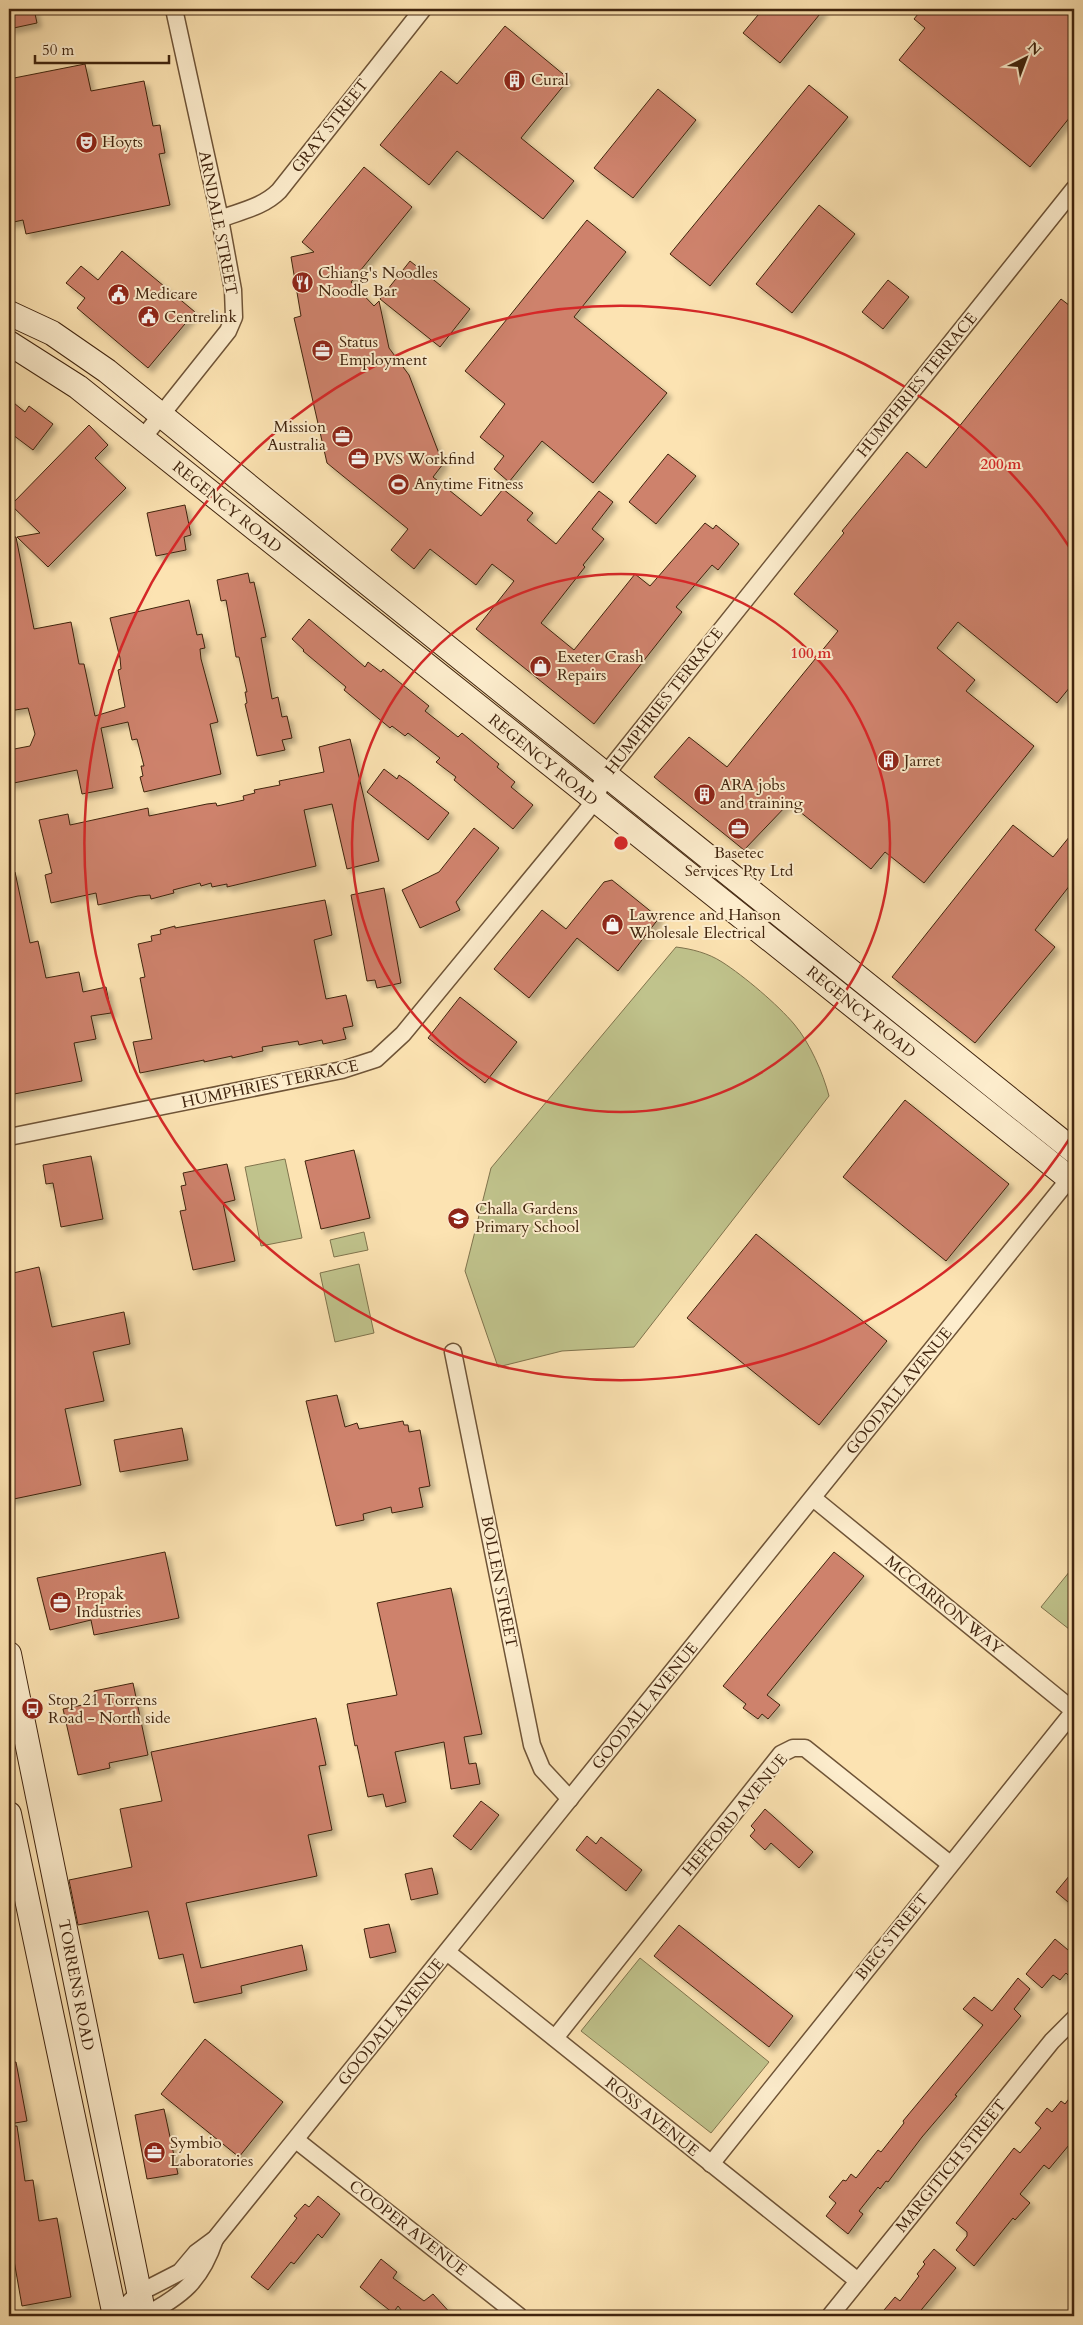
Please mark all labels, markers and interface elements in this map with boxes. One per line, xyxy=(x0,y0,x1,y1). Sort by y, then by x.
scale bar xyxy=(35,32,169,64)
north arrow xyxy=(1000,32,1050,82)
text: N xyxy=(1023,38,1045,60)
text: 50 m xyxy=(42,40,74,60)
building icon: Cural xyxy=(503,68,527,92)
place label: Cural xyxy=(531,69,569,91)
street label: GRAY STREET xyxy=(286,74,374,178)
theatre icon: Hoyts xyxy=(74,130,98,154)
place label: Hoyts xyxy=(102,131,143,153)
street label: ARNDALE STREET xyxy=(193,149,243,297)
place label: Chiang's Noodles Noodle Bar xyxy=(318,262,438,302)
restaurant icon: Chiang's Noodles Noodle Bar xyxy=(290,270,314,294)
public building icon: Medicare xyxy=(107,282,131,306)
place label: Medicare xyxy=(135,283,198,305)
public building icon: Centrelink xyxy=(136,305,160,329)
place label: Centrelink xyxy=(164,306,237,328)
street label: HUMPHRIES TERRACE xyxy=(852,308,982,462)
place label: Status Employment xyxy=(339,331,427,371)
office icon: Status Employment xyxy=(311,339,335,363)
place label: Mission Australia xyxy=(267,416,326,456)
office icon: Mission Australia xyxy=(330,424,354,448)
office icon: PVS Workfind xyxy=(346,447,370,471)
place label: PVS Workfind xyxy=(374,448,475,470)
text: 200 m xyxy=(981,454,1022,474)
street label: REGENCY ROAD xyxy=(168,456,286,558)
sports icon: Anytime Fitness xyxy=(386,472,410,496)
place label: Anytime Fitness xyxy=(414,473,523,495)
street label: HUMPHRIES TERRACE xyxy=(600,623,728,779)
text: 100 m xyxy=(791,643,832,663)
place label: Exeter Crash Repairs xyxy=(557,646,644,686)
shop icon: Exeter Crash Repairs xyxy=(529,654,553,678)
street label: REGENCY ROAD xyxy=(484,709,602,811)
building icon: Jarret xyxy=(876,749,900,773)
place label: Jarret xyxy=(902,750,940,772)
place label: ARA jobs and training xyxy=(720,774,803,814)
building icon: ARA jobs and training xyxy=(692,782,716,806)
office icon: Basetec Services Pty Ltd xyxy=(727,817,751,841)
centre of rings xyxy=(612,834,630,852)
place label: Basetec Services Pty Ltd xyxy=(685,842,794,882)
place label: Lawrence and Hanson Wholesale Electrical xyxy=(628,904,781,944)
shop icon: Lawrence and Hanson Wholesale Electrical xyxy=(601,912,625,936)
street label: REGENCY ROAD xyxy=(802,961,920,1063)
street label: HUMPHRIES TERRACE xyxy=(180,1054,361,1114)
place label: Challa Gardens Primary School xyxy=(475,1198,579,1238)
school or university icon: Challa Gardens Primary School xyxy=(447,1206,471,1230)
street label: GOODALL AVENUE xyxy=(841,1323,957,1459)
street label: BOLLEN STREET xyxy=(475,1514,523,1650)
street label: MCCARRON WAY xyxy=(880,1551,1008,1659)
place label: Propak Industries xyxy=(76,1583,141,1623)
office icon: Propak Industries xyxy=(48,1591,72,1615)
street label: GOODALL AVENUE xyxy=(587,1638,703,1774)
place label: Stop 21 Torrens Road - North side xyxy=(48,1689,171,1729)
bus stop icon: Stop 21 Torrens Road - North side xyxy=(20,1697,44,1721)
street label: HEFFORD AVENUE xyxy=(677,1749,793,1881)
street label: BIEG STREET xyxy=(850,1889,934,1985)
street label: TORRENS ROAD xyxy=(53,1918,99,2052)
street label: GOODALL AVENUE xyxy=(333,1954,449,2090)
street label: ROSS AVENUE xyxy=(600,2072,704,2162)
street label: MARGITICH STREET xyxy=(891,2095,1012,2237)
place label: Symbio Laboratories xyxy=(170,2132,253,2172)
office icon: Symbio Laboratories xyxy=(142,2140,166,2164)
street label: COOPER AVENUE xyxy=(344,2175,472,2281)

